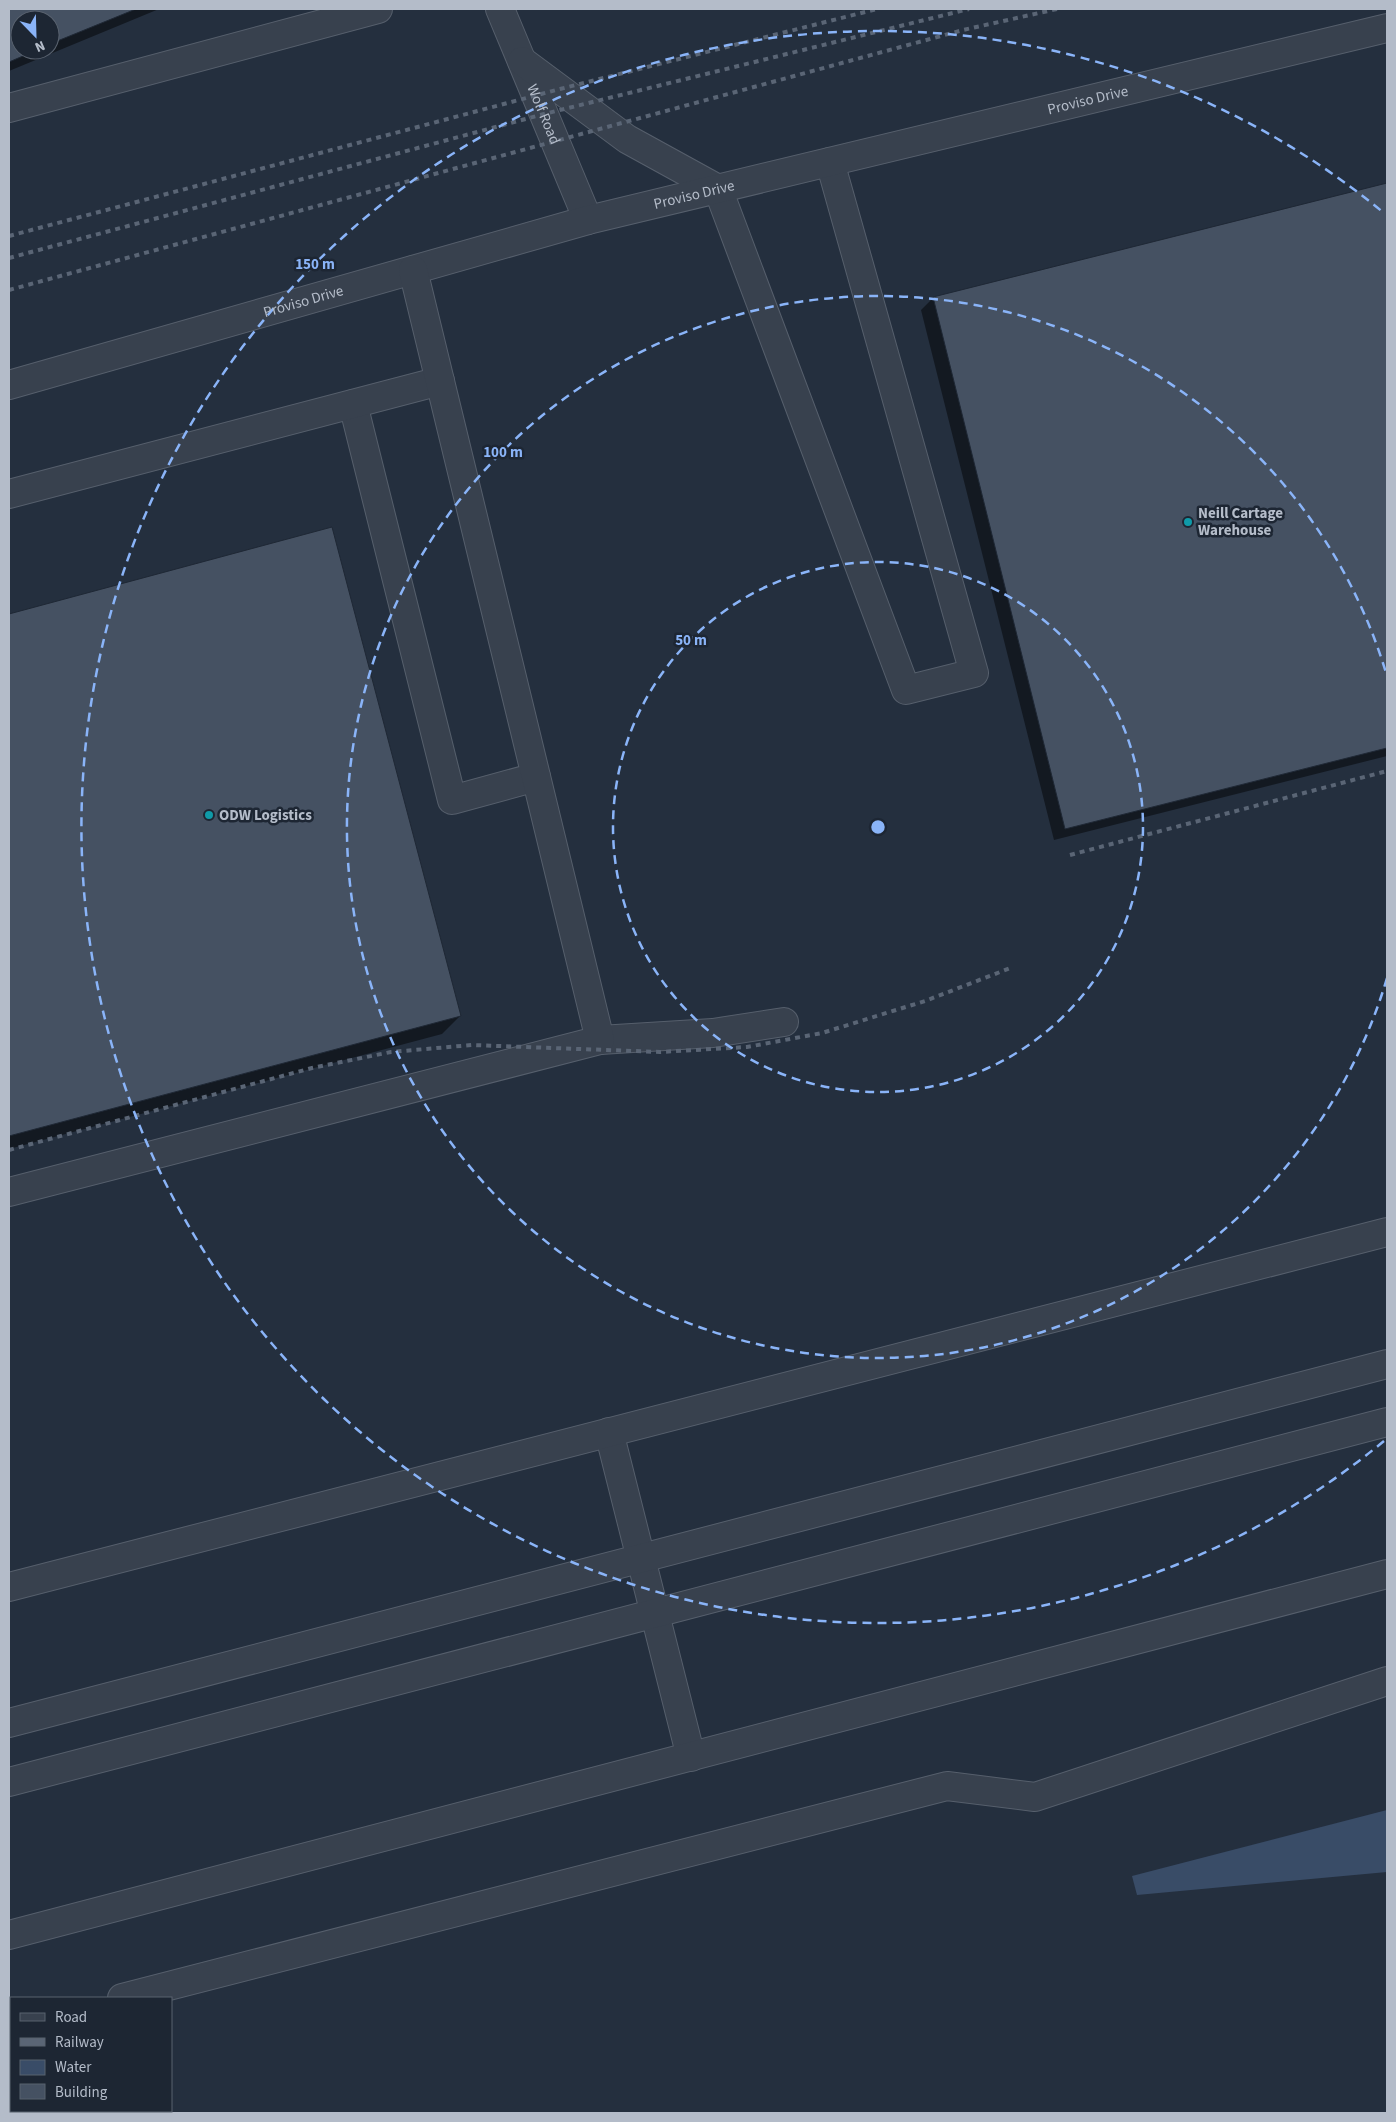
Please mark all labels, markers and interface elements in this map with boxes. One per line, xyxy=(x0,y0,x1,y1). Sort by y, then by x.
north arrow xyxy=(10,10,60,60)
text: N xyxy=(31,35,48,57)
street label: Wolf Road xyxy=(522,81,565,148)
street label: Proviso Drive xyxy=(1045,81,1130,120)
street label: Proviso Drive xyxy=(652,175,737,215)
text: 150 m xyxy=(295,254,335,275)
street label: Proviso Drive xyxy=(261,280,346,323)
text: 100 m xyxy=(483,442,523,463)
place label: Neill Cartage Warehouse xyxy=(1198,503,1283,541)
marker: Neill Cartage Warehouse xyxy=(1182,516,1194,528)
text: 50 m xyxy=(675,630,707,651)
place label: ODW Logistics xyxy=(219,805,312,826)
marker: ODW Logistics xyxy=(203,809,215,821)
centre of rings xyxy=(869,818,887,836)
legend xyxy=(10,1997,172,2112)
text: Road xyxy=(55,2007,87,2028)
text: Railway xyxy=(55,2032,104,2053)
text: Water xyxy=(55,2057,92,2078)
text: Building xyxy=(55,2082,108,2103)

